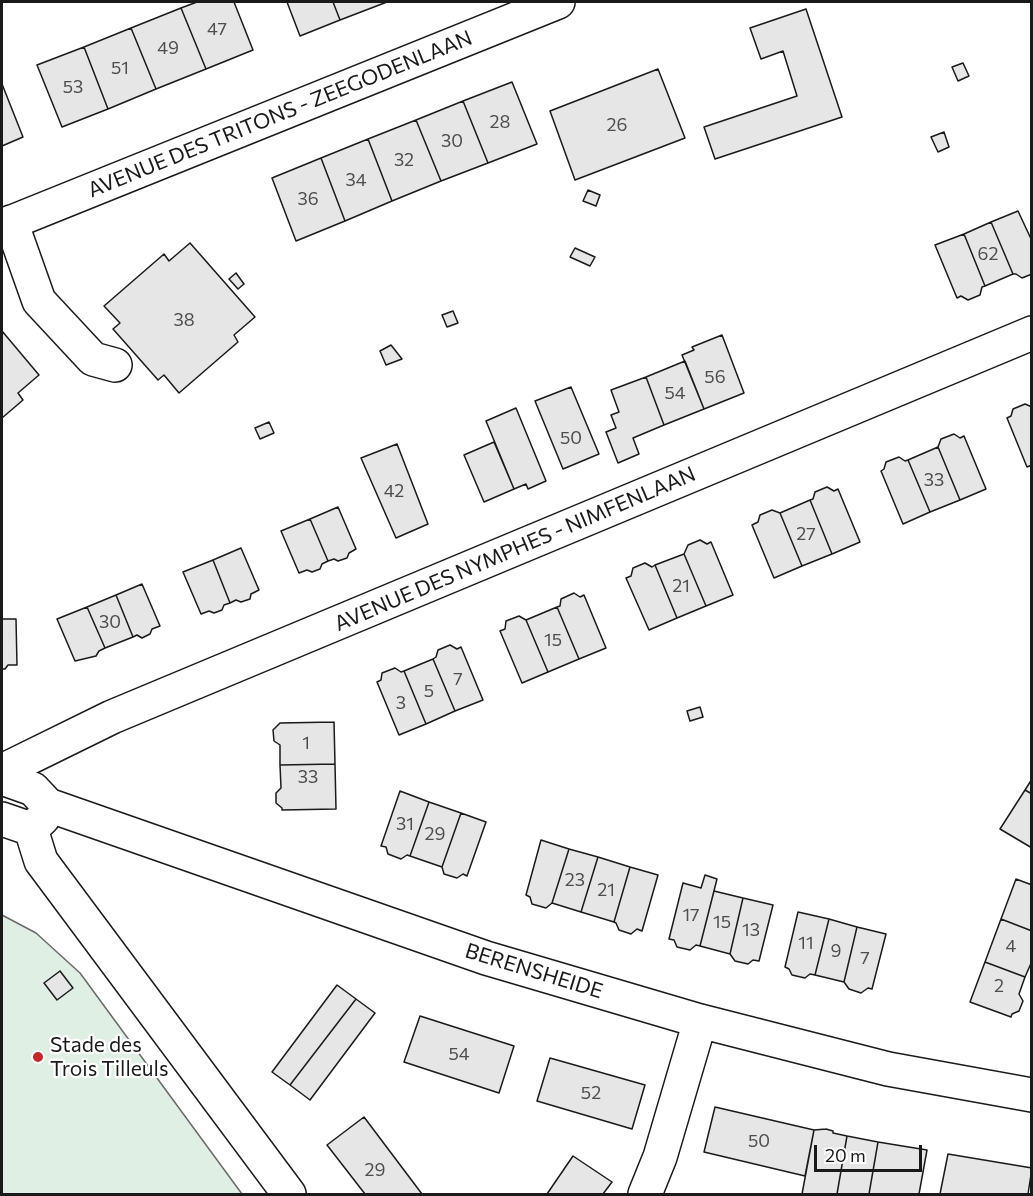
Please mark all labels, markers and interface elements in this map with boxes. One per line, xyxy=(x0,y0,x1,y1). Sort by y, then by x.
house number: 47 xyxy=(207,18,227,40)
street label: AVENUE DES TRITONS - ZEEGODENLAAN xyxy=(84,25,476,203)
house number: 49 xyxy=(157,37,179,59)
house number: 51 xyxy=(111,57,129,79)
house number: 53 xyxy=(63,76,83,98)
house number: 28 xyxy=(490,111,510,133)
house number: 26 xyxy=(607,114,627,136)
house number: 30 xyxy=(441,130,463,152)
house number: 32 xyxy=(394,149,414,171)
house number: 34 xyxy=(345,169,367,191)
house number: 36 xyxy=(297,188,319,210)
house number: 62 xyxy=(978,243,998,265)
house number: 38 xyxy=(173,309,195,331)
house number: 56 xyxy=(704,366,726,388)
house number: 54 xyxy=(664,382,686,404)
house number: 50 xyxy=(560,427,582,449)
street label: AVENUE DES NYMPHES - NIMFENLAAN xyxy=(331,461,699,637)
house number: 33 xyxy=(924,469,944,491)
house number: 42 xyxy=(384,480,404,502)
house number: 27 xyxy=(796,523,816,545)
house number: 21 xyxy=(672,575,690,597)
house number: 30 xyxy=(99,611,121,633)
house number: 15 xyxy=(544,629,562,651)
house number: 7 xyxy=(453,668,463,690)
house number: 5 xyxy=(424,680,434,702)
house number: 3 xyxy=(396,692,406,714)
house number: 1 xyxy=(302,732,310,754)
house number: 33 xyxy=(298,766,318,788)
house number: 31 xyxy=(396,813,414,835)
house number: 29 xyxy=(425,823,445,845)
house number: 23 xyxy=(565,869,585,891)
house number: 21 xyxy=(597,879,615,901)
house number: 17 xyxy=(682,904,700,926)
house number: 15 xyxy=(713,911,731,933)
house number: 13 xyxy=(742,919,760,941)
house number: 11 xyxy=(798,932,814,954)
house number: 4 xyxy=(1006,935,1016,957)
street label: BERENSHEIDE xyxy=(462,938,606,1004)
house number: 9 xyxy=(831,940,841,962)
house number: 7 xyxy=(860,947,870,969)
house number: 2 xyxy=(994,975,1004,997)
place label: Stade des Trois Tilleuls xyxy=(50,1032,168,1082)
house number: 54 xyxy=(448,1043,470,1065)
marker: Stade des Trois Tilleuls xyxy=(31,1050,45,1064)
house number: 52 xyxy=(581,1082,601,1104)
house number: 50 xyxy=(748,1130,770,1152)
scale bar xyxy=(817,1133,925,1171)
text: 20 m xyxy=(825,1144,866,1166)
house number: 29 xyxy=(365,1159,385,1181)

